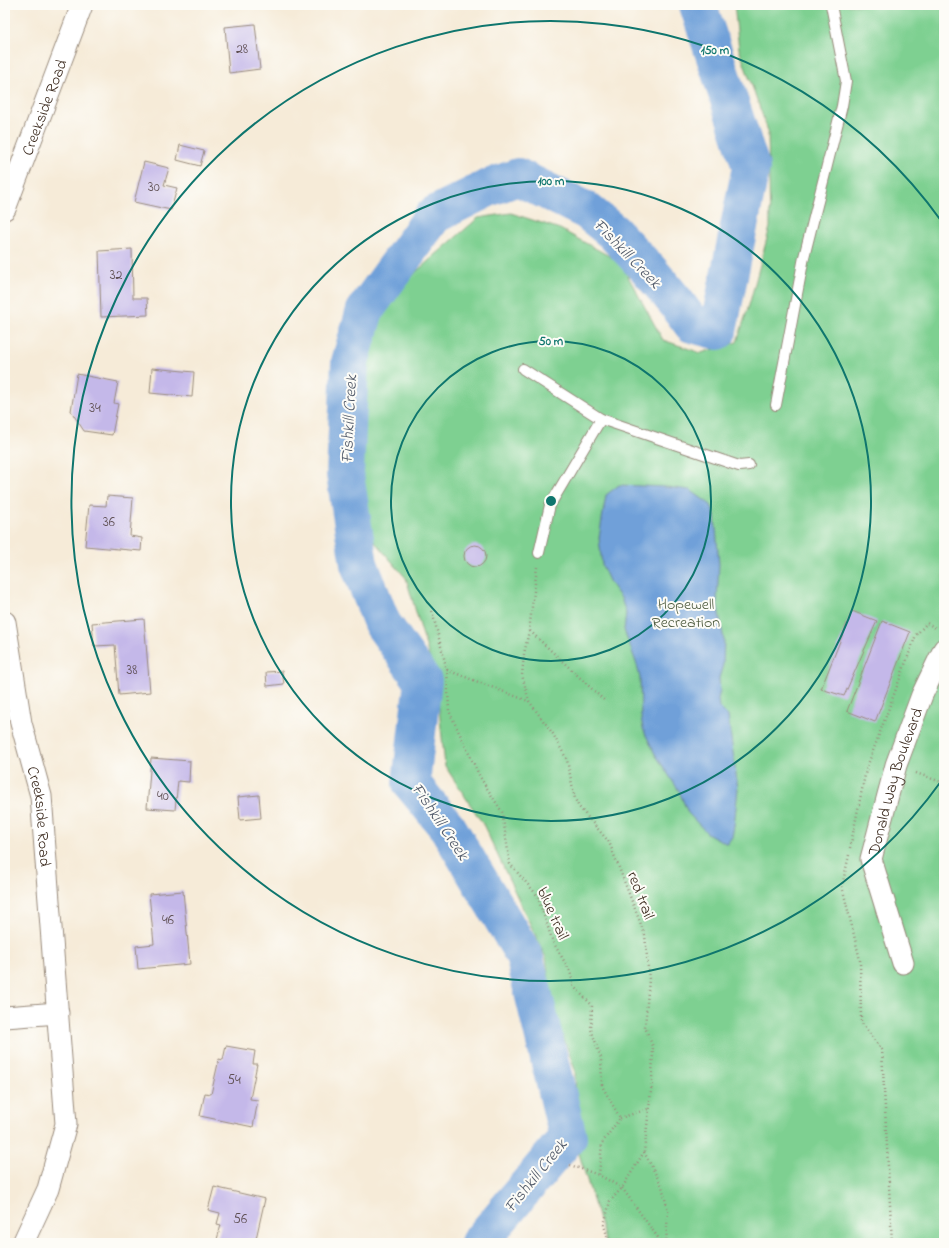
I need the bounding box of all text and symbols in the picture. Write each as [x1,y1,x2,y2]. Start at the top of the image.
house number: 28 [236,39,248,60]
text: 150 m [701,42,730,60]
street label: Creekside Road [16,56,74,159]
text: 100 m [538,173,565,191]
house number: 30 [148,177,160,198]
water label: Fishkill Creek [587,214,668,296]
house number: 32 [110,265,122,286]
text: 50 m [539,333,564,351]
water label: Fishkill Creek [335,373,364,464]
house number: 34 [89,398,101,419]
centre of rings [544,494,558,508]
house number: 36 [103,512,115,533]
park label: Hopewell Recreation [652,593,720,635]
house number: 38 [126,660,138,681]
street label: Donald Way Boulevard [862,705,930,859]
street label: Creekside Road [19,764,56,868]
water label: Fishkill Creek [405,778,476,867]
house number: 40 [157,786,169,807]
street label: red trail [620,868,660,923]
street label: blue trail [530,884,575,944]
house number: 46 [162,910,174,931]
house number: 54 [227,1070,241,1091]
water label: Fishkill Creek [499,1132,575,1218]
house number: 56 [233,1209,247,1230]

